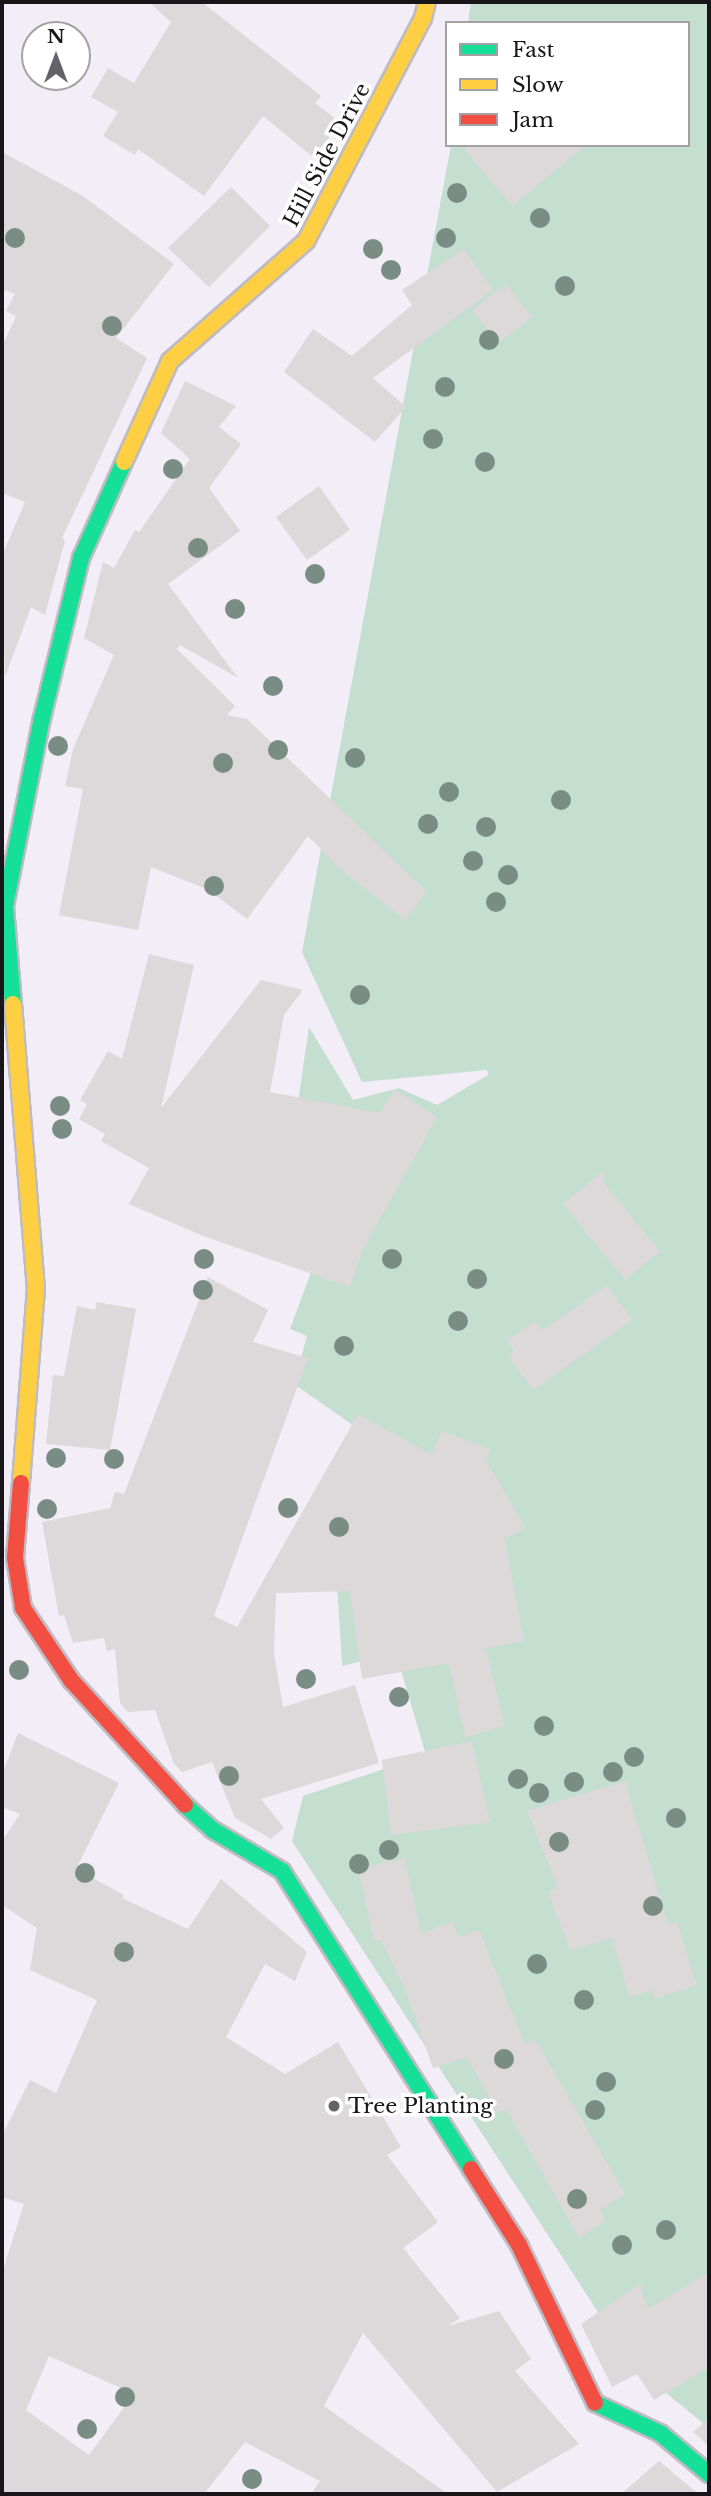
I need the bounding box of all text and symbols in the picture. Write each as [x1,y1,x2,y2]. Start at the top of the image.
north arrow [21,21,91,91]
legend [445,21,690,147]
text: N [47,25,65,48]
text: Fast [512,37,554,63]
text: Slow [512,72,564,98]
street label: Hill Side Drive [278,79,376,231]
text: Jam [512,107,554,133]
place label: Tree Planting [348,2093,493,2119]
marker: Tree Planting [326,2098,342,2114]

